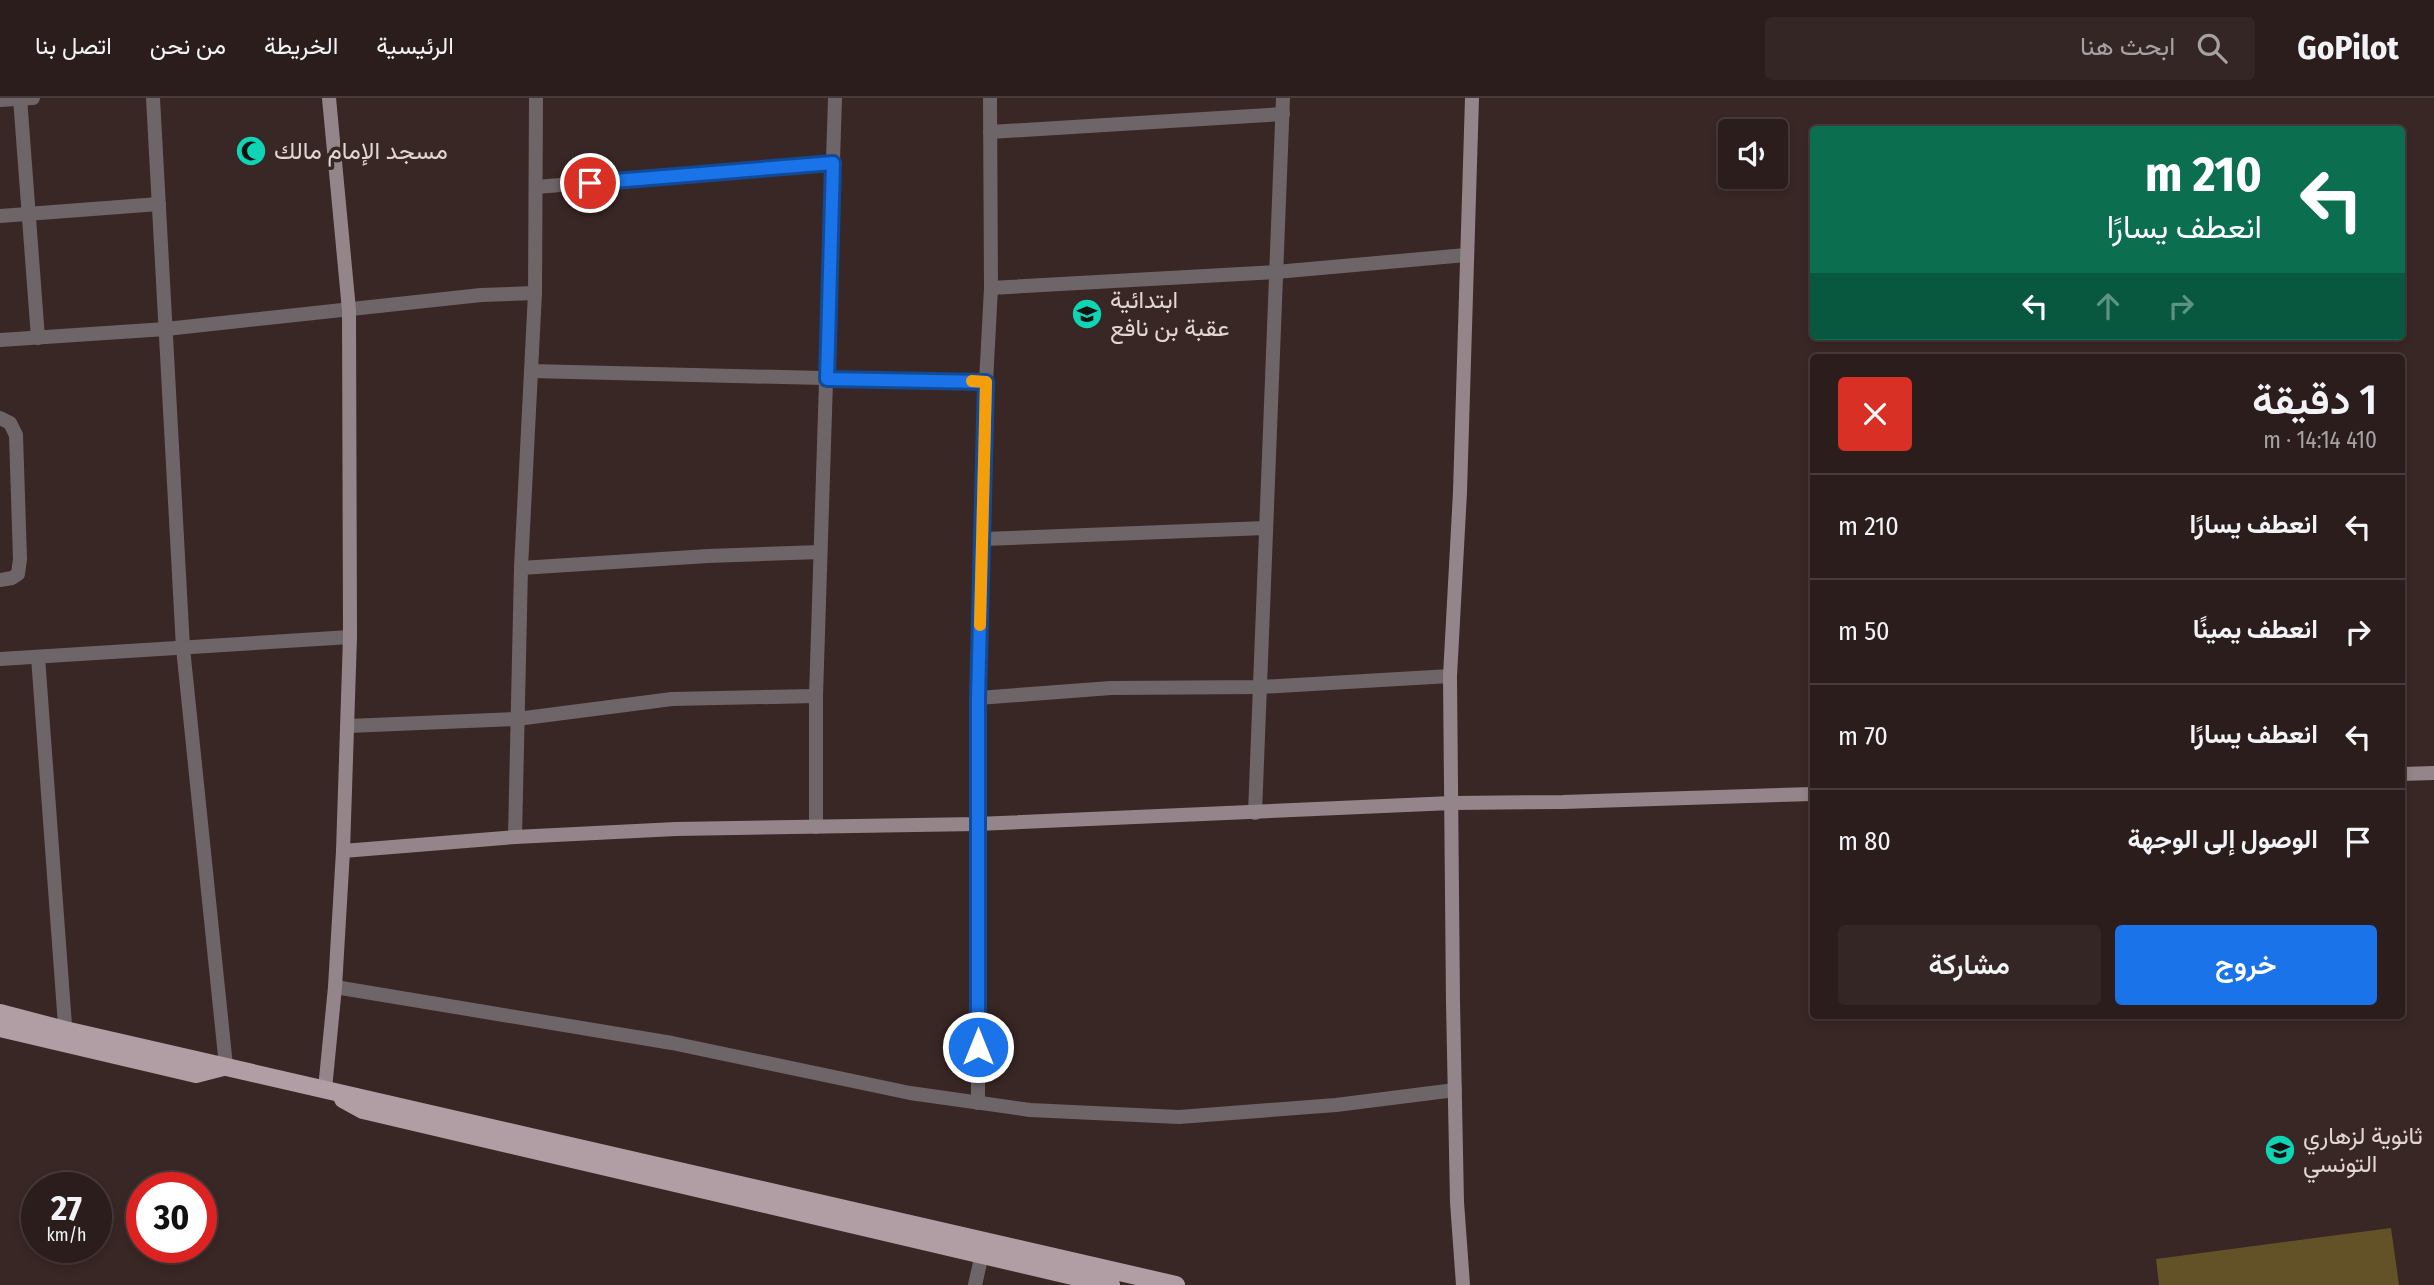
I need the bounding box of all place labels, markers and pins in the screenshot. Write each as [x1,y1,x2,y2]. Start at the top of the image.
mosque icon: مسجد الإمام مالك [234,134,268,168]
place label: مسجد الإمام مالك [274,137,448,167]
pin [560,153,620,213]
place label: ابتدائية عقبة بن نافع [1110,286,1229,345]
school or university icon: ابتدائية عقبة بن نافع [1070,297,1104,331]
place label: ثانوية لزهاري التونسي [2303,1122,2423,1183]
school or university icon: ثانوية لزهاري التونسي [2263,1133,2297,1167]

